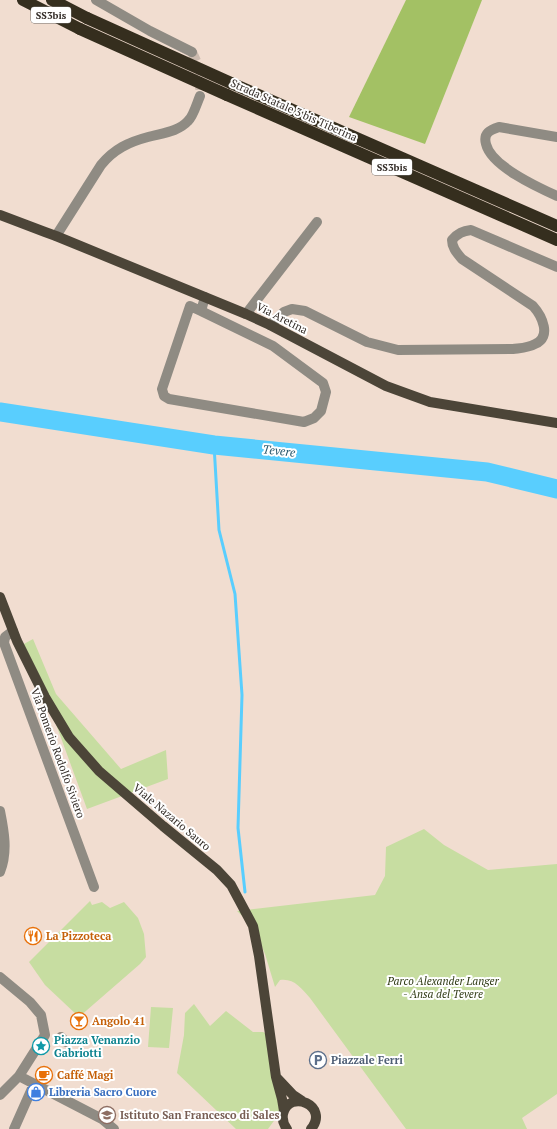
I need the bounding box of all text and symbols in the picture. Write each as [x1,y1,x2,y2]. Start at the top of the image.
road number: SS3bis [31,7,71,23]
street label: Strada Statale 3 bis Tiberina [228,76,360,145]
road number: SS3bis [372,159,412,175]
street label: Via Aretina [254,299,310,337]
water label: Tevere [262,441,297,460]
street label: Via Pomerio Rodolfo Siviero [28,686,88,820]
street label: Viale Nazario Sauro [130,781,214,853]
restaurant icon: La Pizzoteca [23,926,43,946]
place label: La Pizzoteca [46,929,111,943]
park label: Parco Alexander Langer - Ansa del Tevere [386,974,500,1001]
bar icon: Angolo 41 [69,1011,89,1031]
place label: Angolo 41 [92,1014,145,1028]
place label: Piazza Venanzio Gabriotti [54,1033,140,1060]
place icon: Piazza Venanzio Gabriotti [31,1036,51,1056]
parking icon: Piazzale Ferri [308,1050,328,1070]
place label: Piazzale Ferri [331,1053,403,1067]
cafe icon: Caffé Magi [34,1065,54,1085]
place label: Caffé Magi [57,1068,114,1082]
shop icon: Libreria Sacro Cuore [26,1082,46,1102]
place label: Libreria Sacro Cuore [49,1085,157,1099]
school or university icon: Istituto San Francesco di Sales [97,1105,117,1125]
place label: Istituto San Francesco di Sales [120,1108,280,1122]

